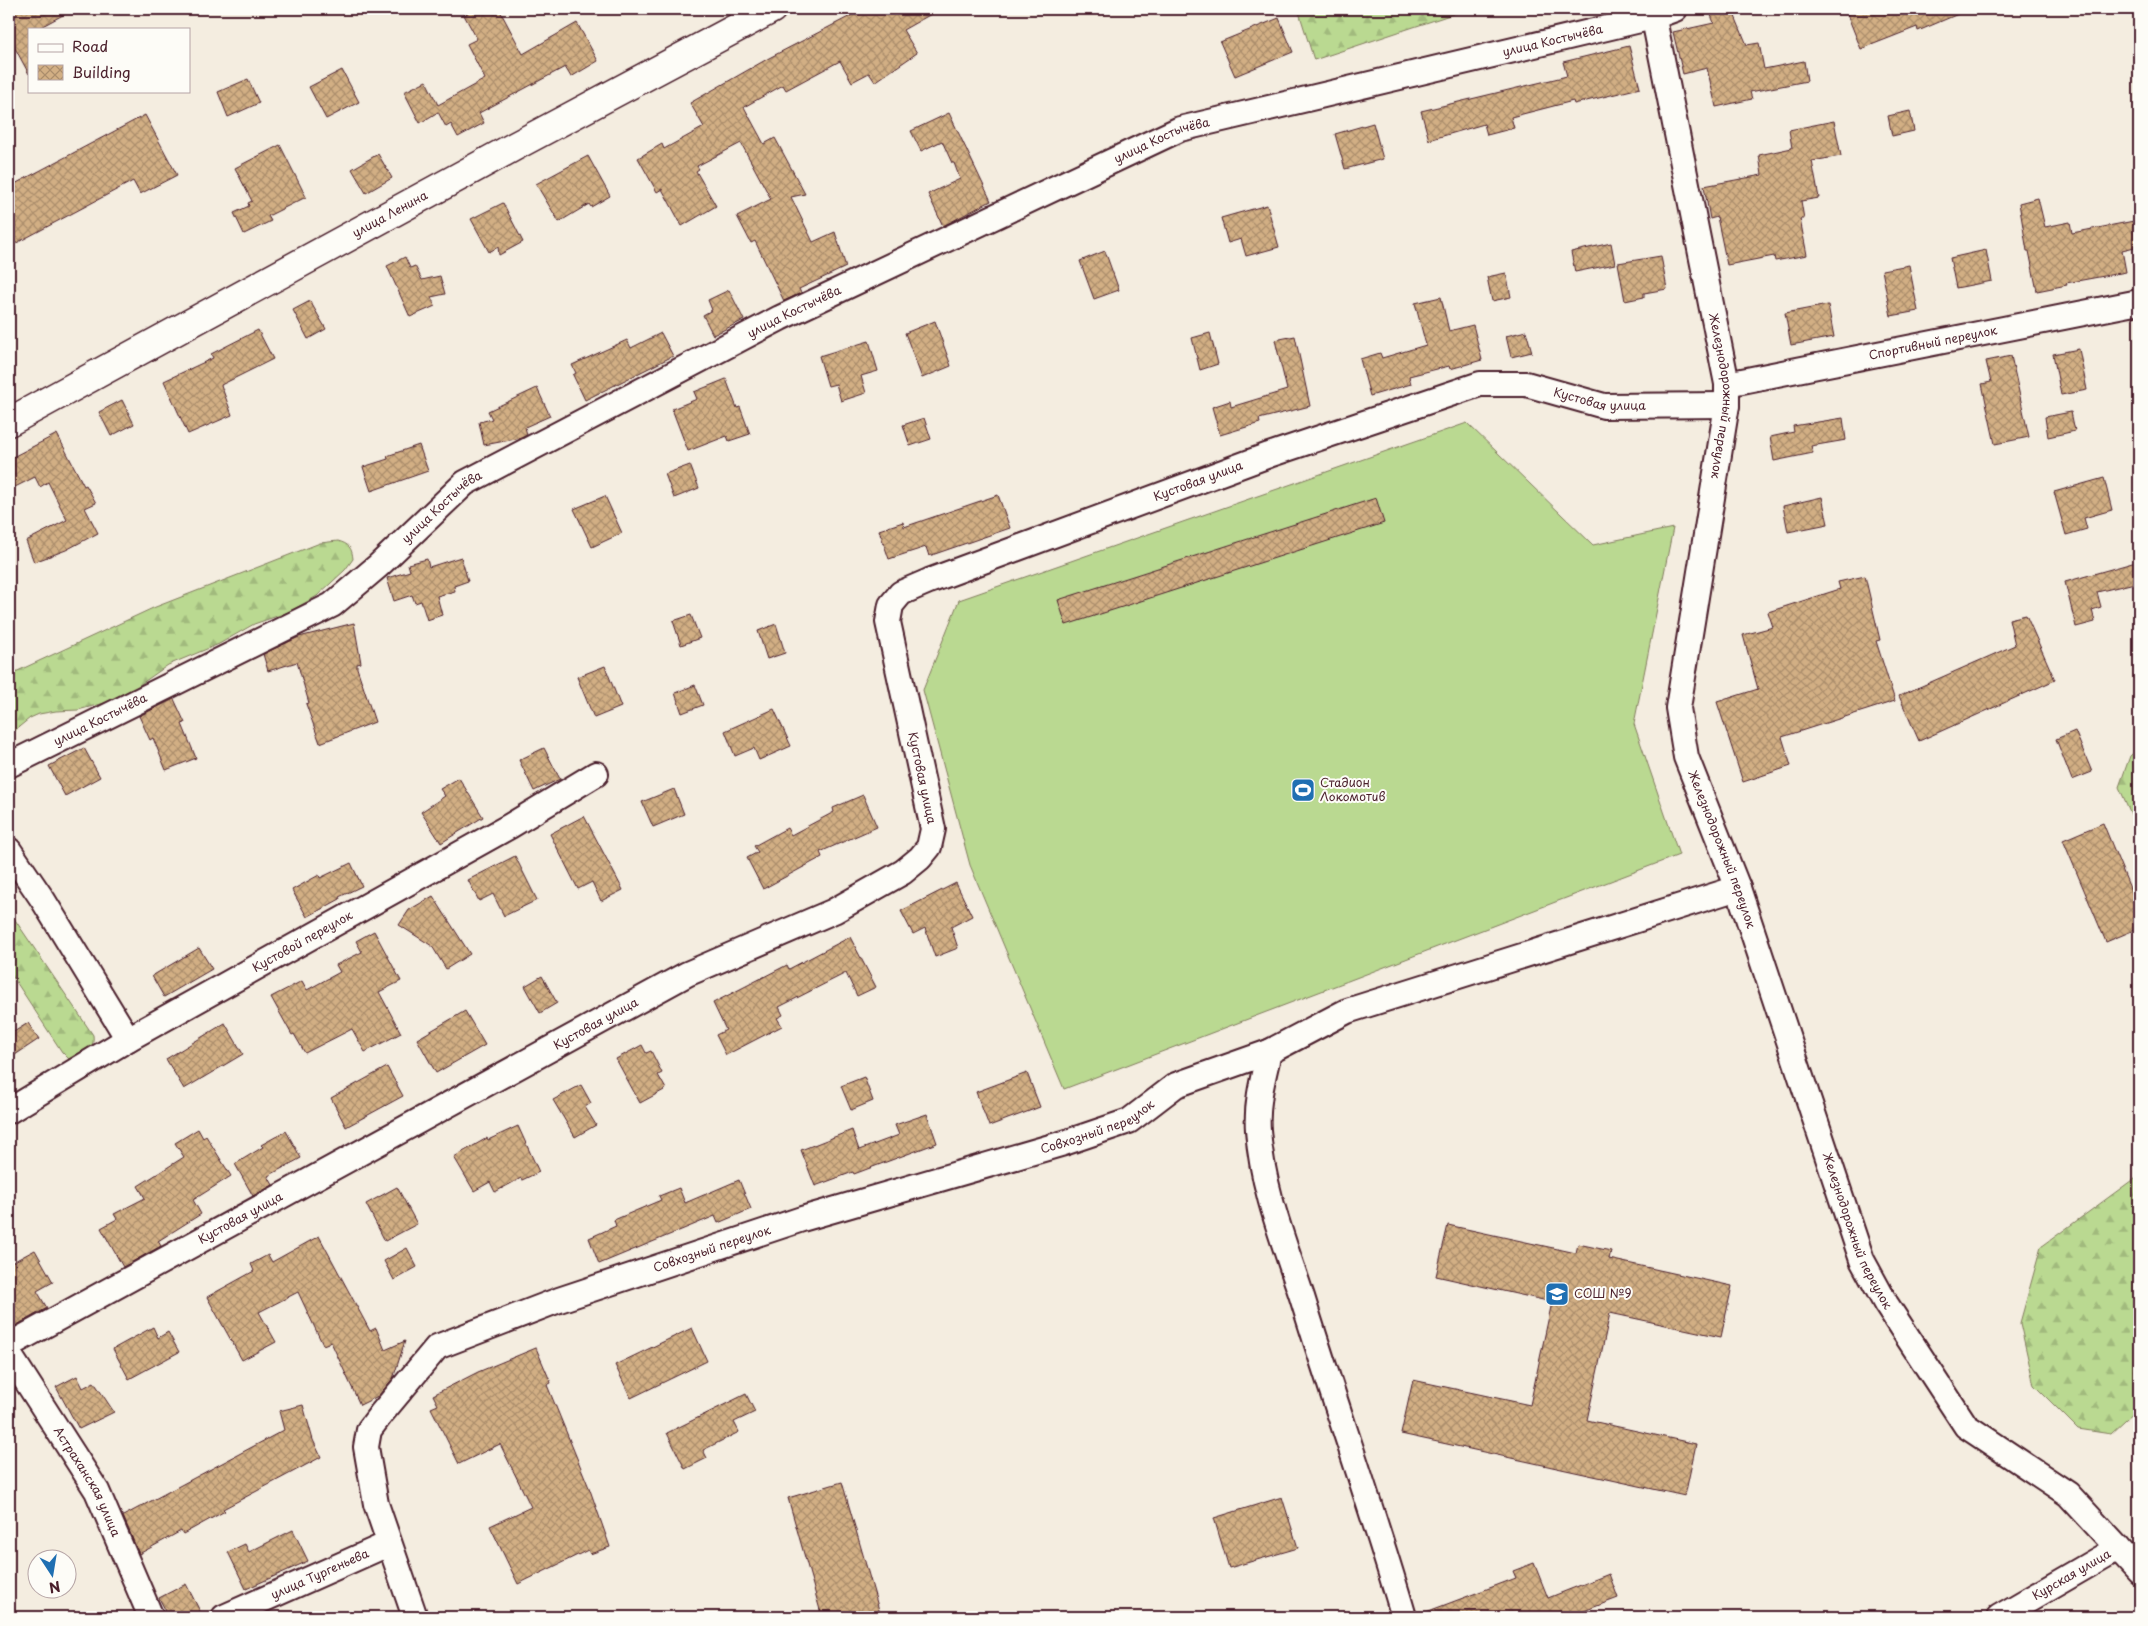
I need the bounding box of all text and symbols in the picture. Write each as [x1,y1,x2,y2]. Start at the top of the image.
street label: улица Костычёва [1501,19,1605,60]
legend [28,28,190,92]
text: Road [72,34,108,57]
text: Building [72,60,131,83]
street label: улица Костычёва [1110,112,1212,167]
street label: улица Ленина [349,185,431,241]
street label: улица Костычёва [744,280,844,342]
street label: Железнодорожный переулок [1705,311,1737,481]
street label: Спортивный переулок [1867,320,1999,364]
street label: Кустовая улица [1552,382,1646,414]
street label: Кустовая улица [1151,455,1245,505]
street label: улица Костычёва [397,465,485,547]
street label: улица Костычёва [50,688,150,750]
street label: Кустовая улица [904,730,942,826]
street label: Железнодорожный переулок [1684,767,1761,931]
place label: Стадион Локомотив [1320,773,1386,805]
sports icon: Стадион Локомотив [1290,777,1316,803]
street label: Кустовой переулок [249,905,356,976]
street label: Кустовая улица [550,992,641,1053]
street label: Совхозный переулок [1038,1094,1158,1157]
street label: Железнодорожный переулок [1819,1149,1898,1313]
street label: Кустовая улица [195,1187,286,1248]
street label: Совхозный переулок [651,1220,774,1276]
school or university icon: СОШ №9 [1544,1281,1570,1307]
place label: СОШ №9 [1574,1284,1631,1302]
street label: Астраханская улица [50,1423,126,1540]
street label: улица Тургеньева [267,1543,372,1603]
street label: Курская улица [2028,1544,2114,1604]
north arrow [28,1548,78,1598]
text: N [47,1576,62,1599]

